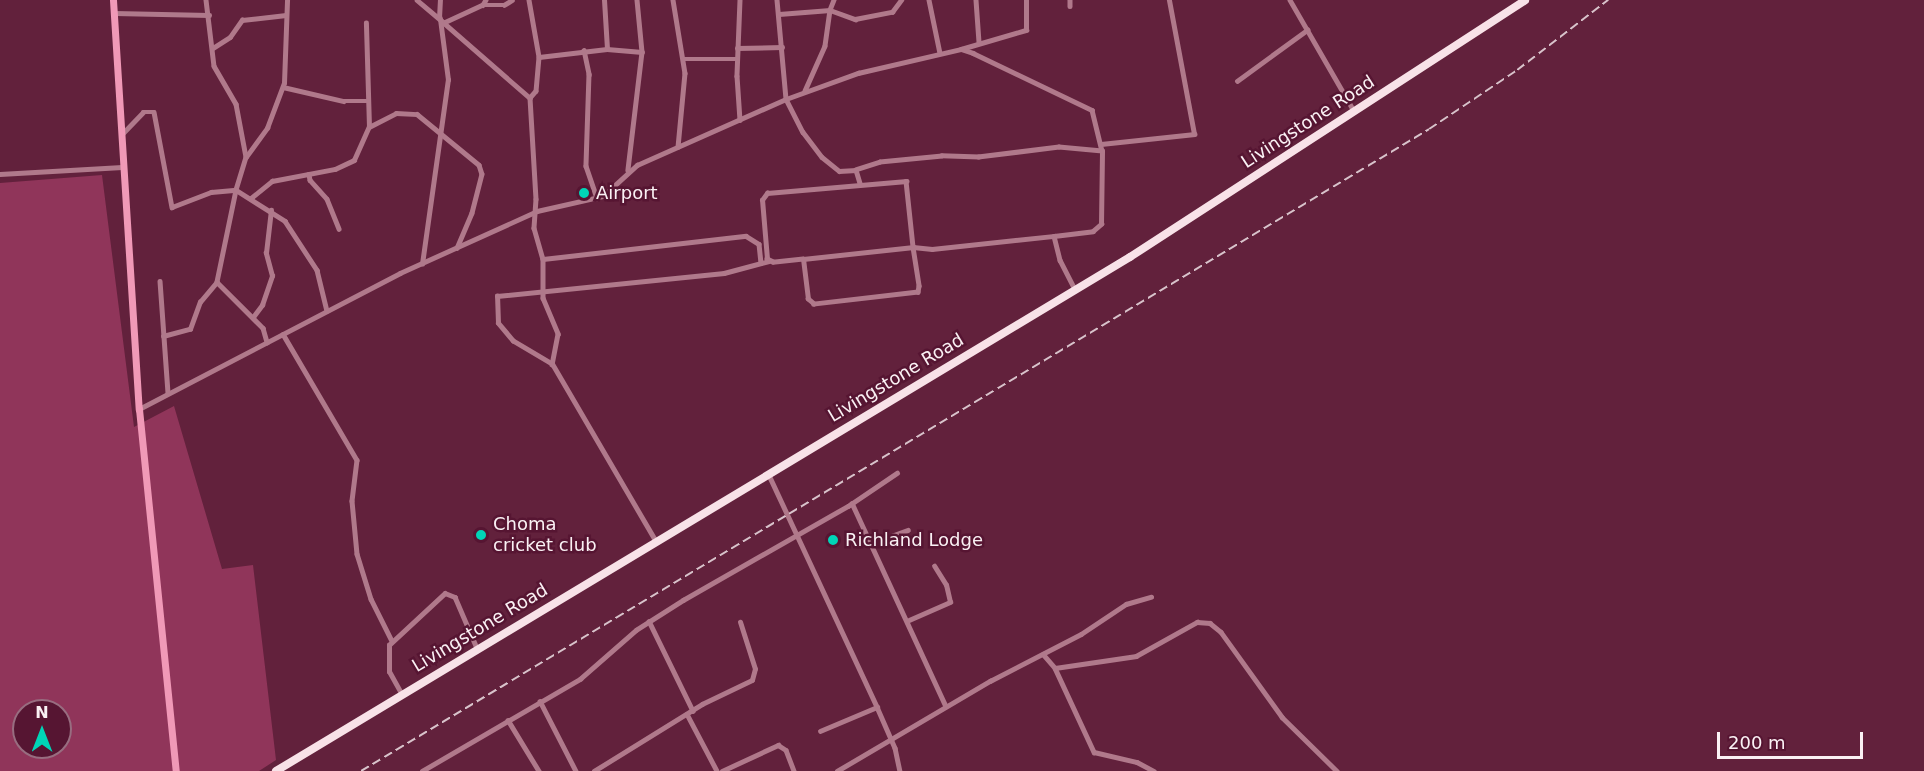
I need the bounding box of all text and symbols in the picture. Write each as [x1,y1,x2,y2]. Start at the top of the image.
street label: Livingstone Road [1237,71,1379,173]
place label: Airport [596,182,658,204]
marker: Airport [577,186,591,200]
street label: Livingstone Road [824,329,968,427]
place label: Choma cricket club [493,514,597,556]
marker: Choma cricket club [474,528,488,542]
place label: Richland Lodge [845,529,983,551]
marker: Richland Lodge [826,533,840,547]
street label: Livingstone Road [408,579,552,677]
north arrow [12,699,72,759]
text: N [35,703,49,722]
scale bar [1720,720,1866,758]
text: 200 m [1728,732,1786,753]

